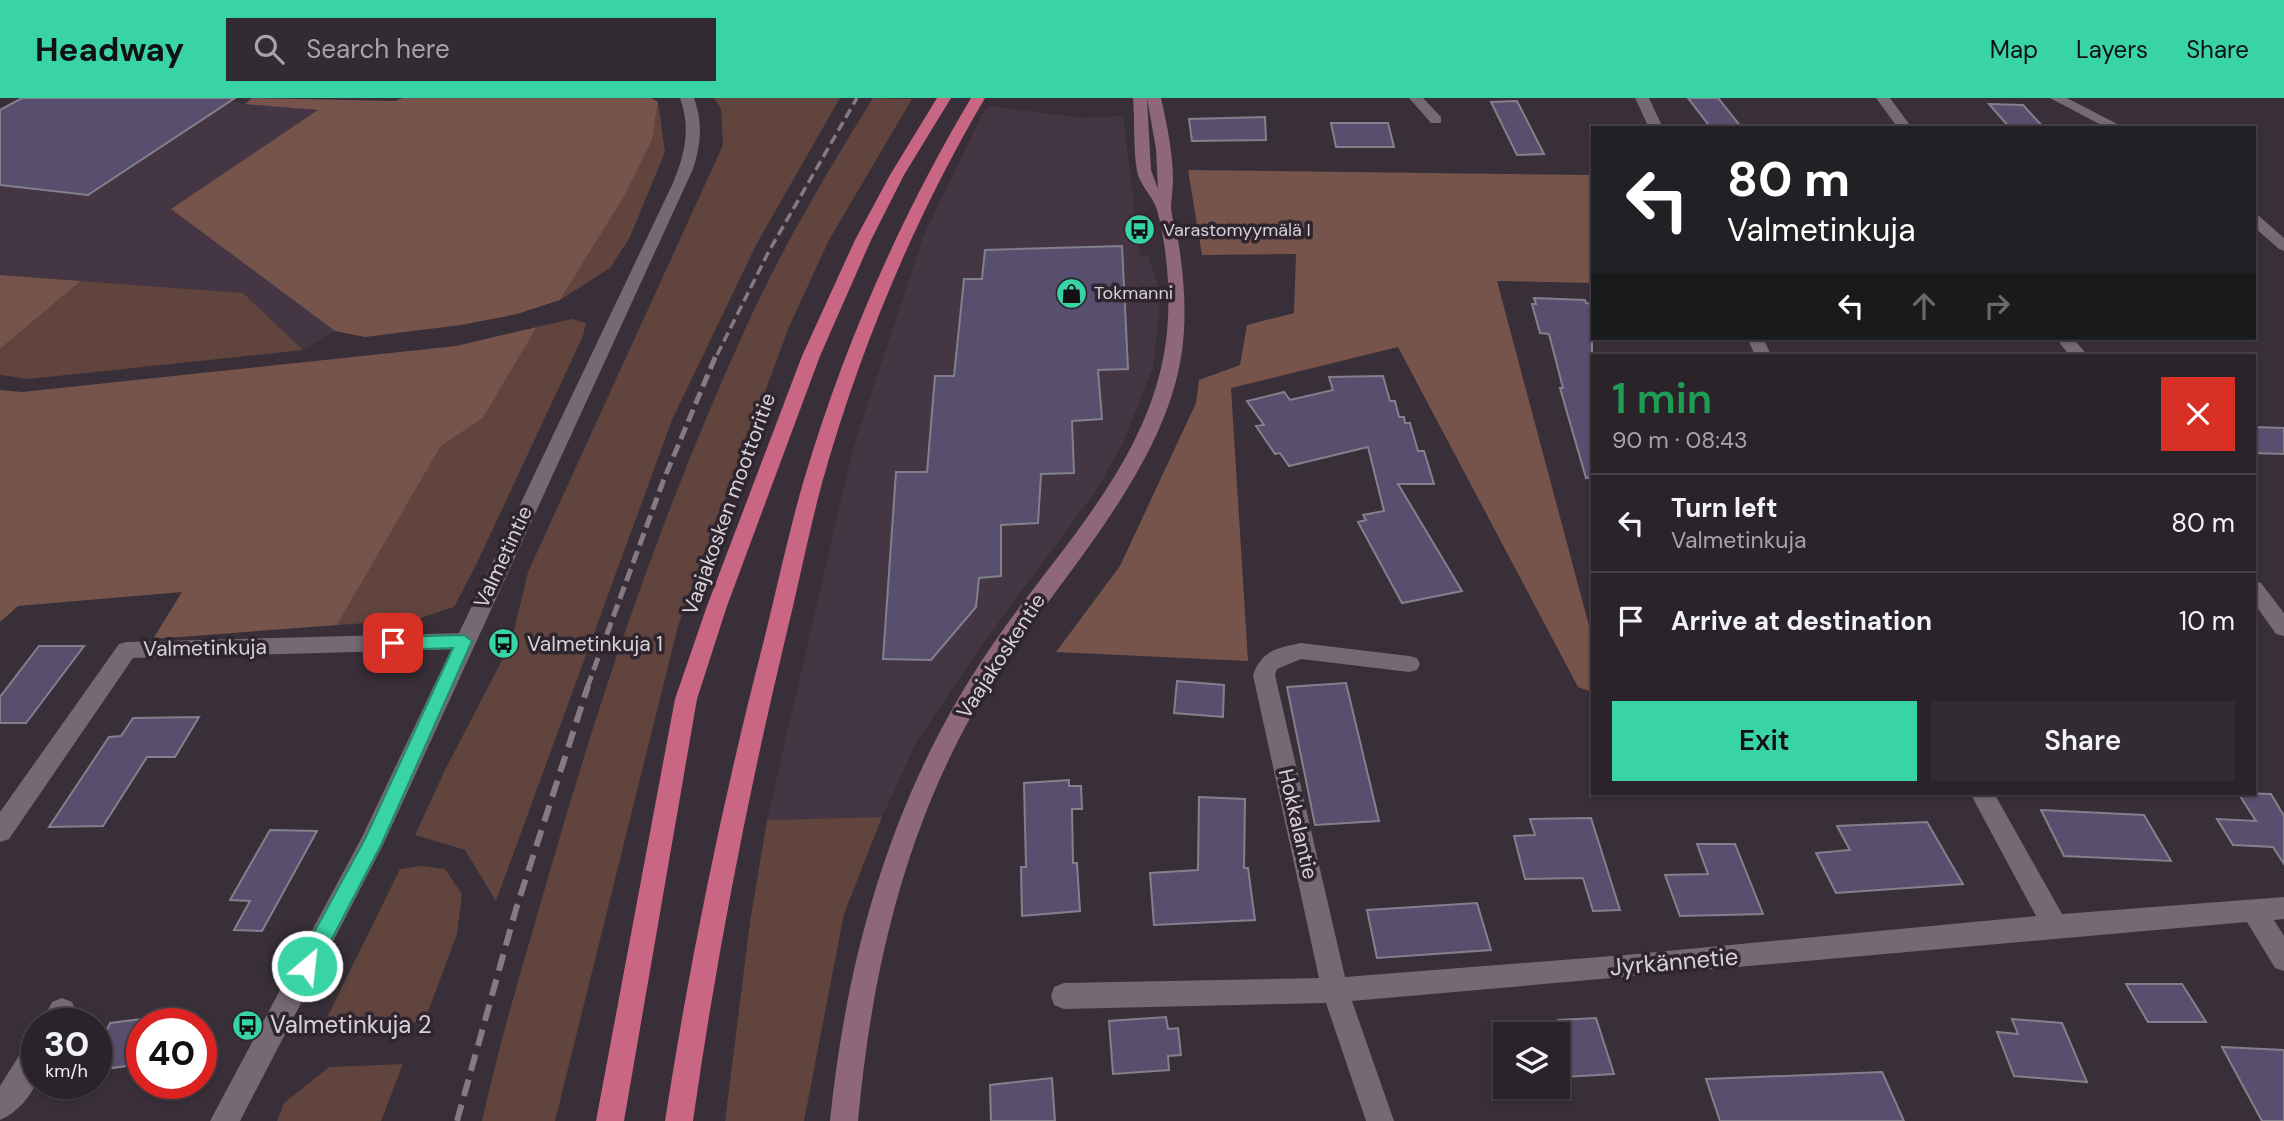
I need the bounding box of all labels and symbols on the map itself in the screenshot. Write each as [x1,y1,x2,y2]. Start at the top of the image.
bus stop icon: Varastomyymälä I [1123,213,1157,247]
place label: Varastomyymälä I [1163,218,1311,242]
shop icon: Tokmanni [1054,276,1088,310]
place label: Tokmanni [1094,281,1173,305]
street label: Vaajakosken moottoritie [676,389,782,619]
street label: Valmetintie [467,501,539,613]
street label: Vaajakoskentie [950,588,1052,724]
pin [363,613,423,673]
bus stop icon: Valmetinkuja 1 [487,627,521,661]
place label: Valmetinkuja 1 [527,630,663,658]
street label: Valmetinkuja [143,633,267,663]
street label: Hokkalantie [1272,766,1324,882]
position arrow [270,929,344,1003]
street label: Jyrkännetie [1608,940,1740,983]
speed limit sign: 40 [126,1008,217,1099]
bus stop icon: Valmetinkuja 2 [230,1008,264,1042]
place label: Valmetinkuja 2 [270,1009,432,1040]

